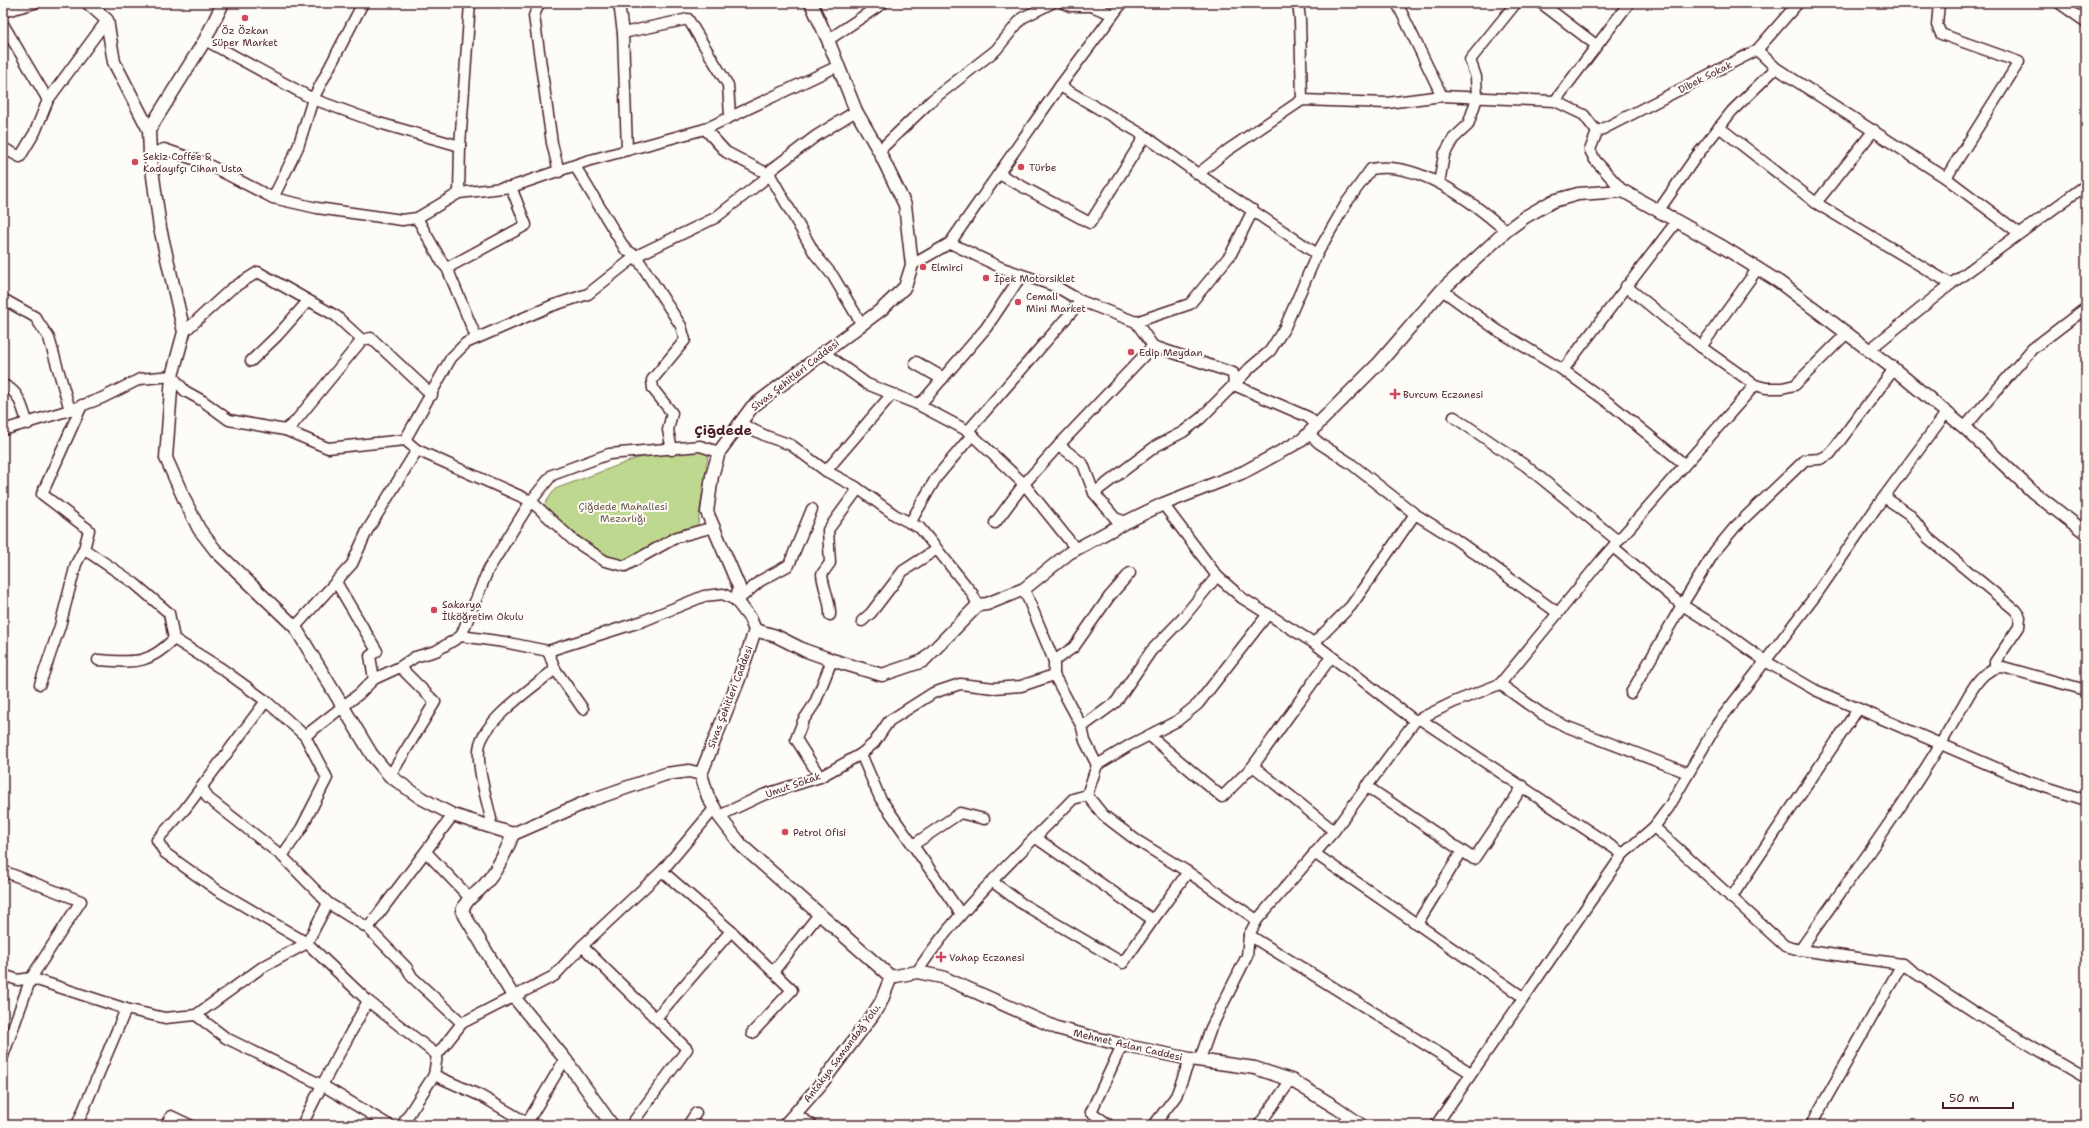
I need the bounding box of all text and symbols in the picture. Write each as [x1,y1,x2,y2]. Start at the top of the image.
marker: Öz Özkan Süper Market [240,13,250,23]
place label: Öz Özkan Süper Market [212,24,278,49]
street label: Dibek Sokak [1676,58,1734,96]
place label: Sekiz Coffee & Kadayıfçı Cihan Usta [143,150,243,175]
marker: Sekiz Coffee & Kadayıfçı Cihan Usta [130,157,140,167]
place label: Türbe [1029,161,1057,174]
marker: Türbe [1016,162,1026,172]
place label: Elmirci [931,261,963,274]
marker: Elmirci [918,262,928,272]
place label: İpek Motorsiklet [994,272,1075,285]
marker: İpek Motorsiklet [981,273,991,283]
place label: Cemali Mini Market [1026,290,1086,315]
marker: Cemali Mini Market [1013,297,1023,307]
street label: Sivas Şehitleri Caddesi [748,336,842,414]
place label: Edip Meydan [1139,346,1203,359]
marker: Edip Meydan [1126,347,1136,357]
place label: Burcum Eczanesi [1403,388,1483,401]
marker: Burcum Eczanesi [1390,389,1400,399]
district label: Çiğdede [694,421,752,439]
park label: Çiğdede Mahallesi Mezarlığı [578,500,668,525]
place label: Sakarya İlköğretim Okulu [442,598,524,623]
marker: Sakarya İlköğretim Okulu [429,605,439,615]
street label: Sivas Şehitleri Caddesi [704,644,756,750]
street label: Umut Sokak [764,769,823,801]
place label: Petrol Ofisi [793,826,846,839]
marker: Petrol Ofisi [780,827,790,837]
place label: Vahap Eczanesi [949,951,1025,964]
marker: Vahap Eczanesi [936,952,946,962]
street label: Antakya Samandağ Yolu. [801,1001,884,1105]
street label: Mehmet Aslan Caddesi [1072,1026,1184,1064]
scale bar [1943,1084,2013,1110]
text: 50 m [1949,1090,1979,1106]

